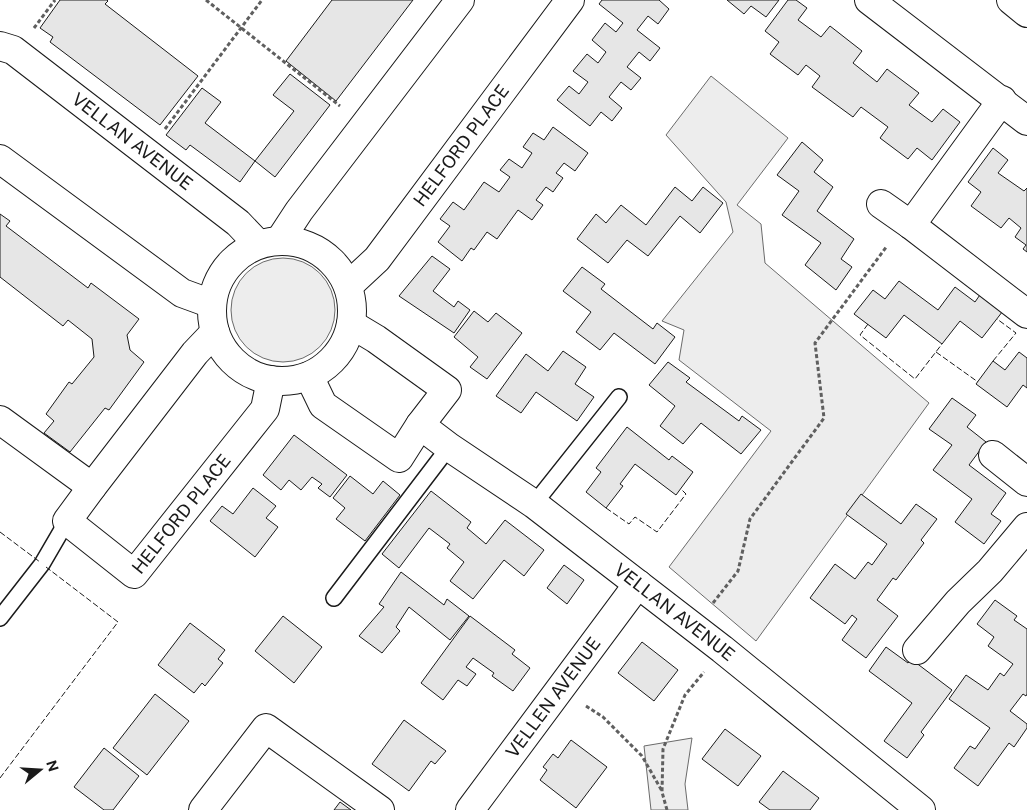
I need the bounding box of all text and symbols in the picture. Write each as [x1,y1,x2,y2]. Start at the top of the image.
street label: HELFORD PLACE [409,80,513,210]
street label: VELLAN AVENUE [68,88,197,194]
street label: HELFORD PLACE [127,450,235,578]
street label: VELLAN AVENUE [610,559,739,665]
street label: VELLEN AVENUE [501,633,605,762]
north arrow [15,745,65,795]
text: N [43,758,62,774]

